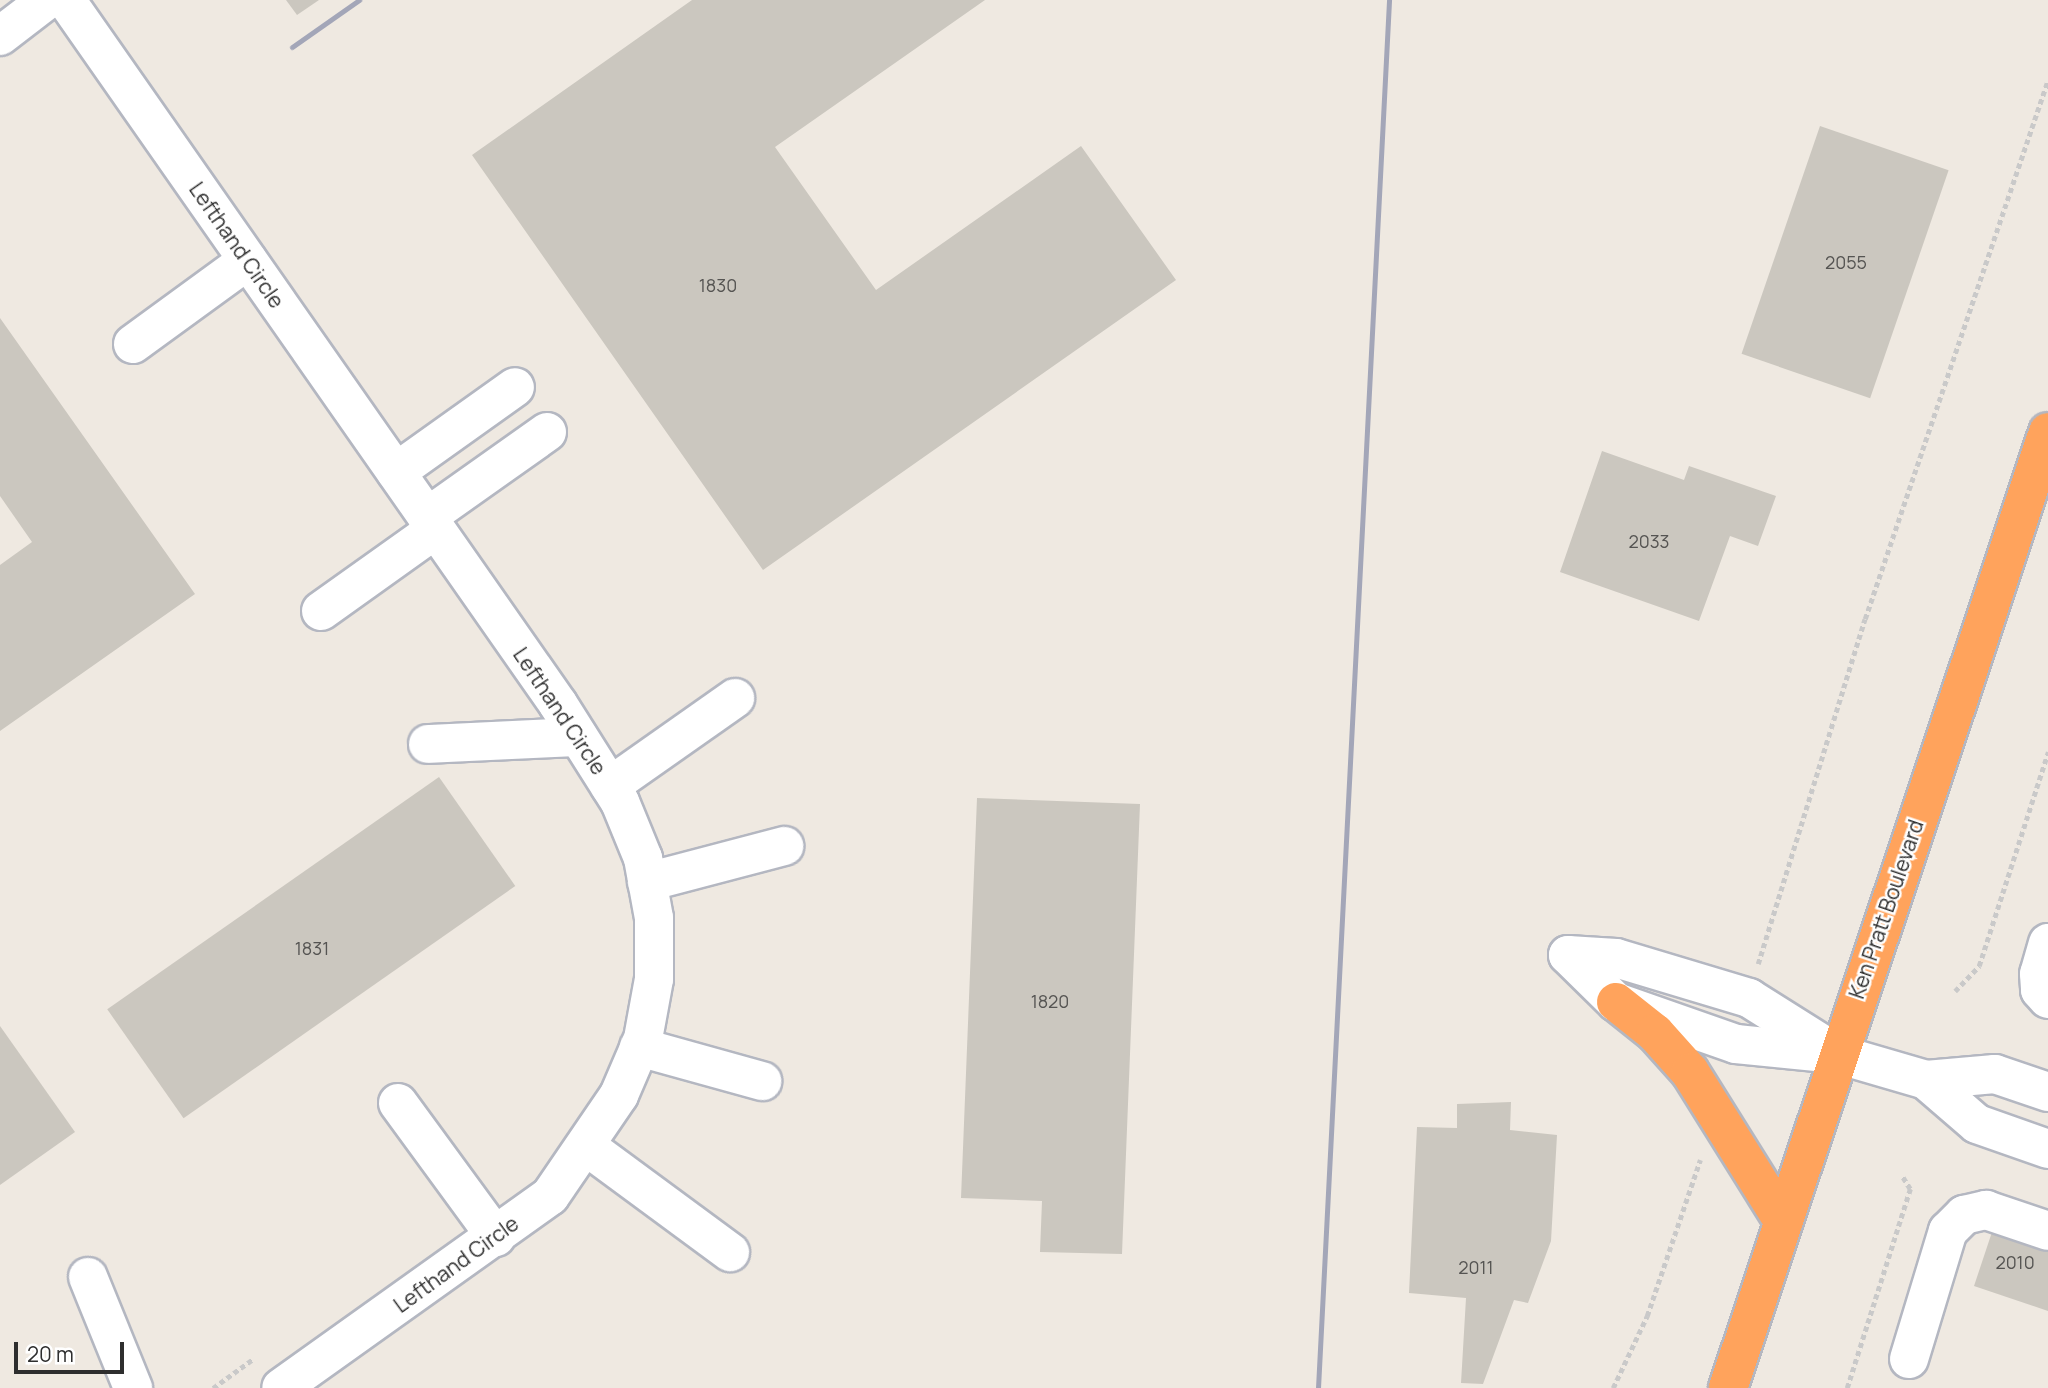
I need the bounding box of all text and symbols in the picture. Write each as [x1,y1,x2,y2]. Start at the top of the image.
street label: Lefthand Circle [184,177,290,313]
house number: 2055 [1825,251,1867,273]
house number: 1830 [699,274,737,296]
house number: 2033 [1628,530,1670,552]
street label: Lefthand Circle [508,643,612,779]
street label: Ken Pratt Boulevard [1844,816,1928,1002]
house number: 1831 [295,937,329,959]
house number: 1820 [1031,990,1069,1012]
street label: Lefthand Circle [389,1210,523,1318]
house number: 2010 [1995,1251,2035,1273]
house number: 2011 [1458,1256,1494,1278]
scale bar [18,1328,128,1372]
text: 20 m [27,1340,74,1368]

